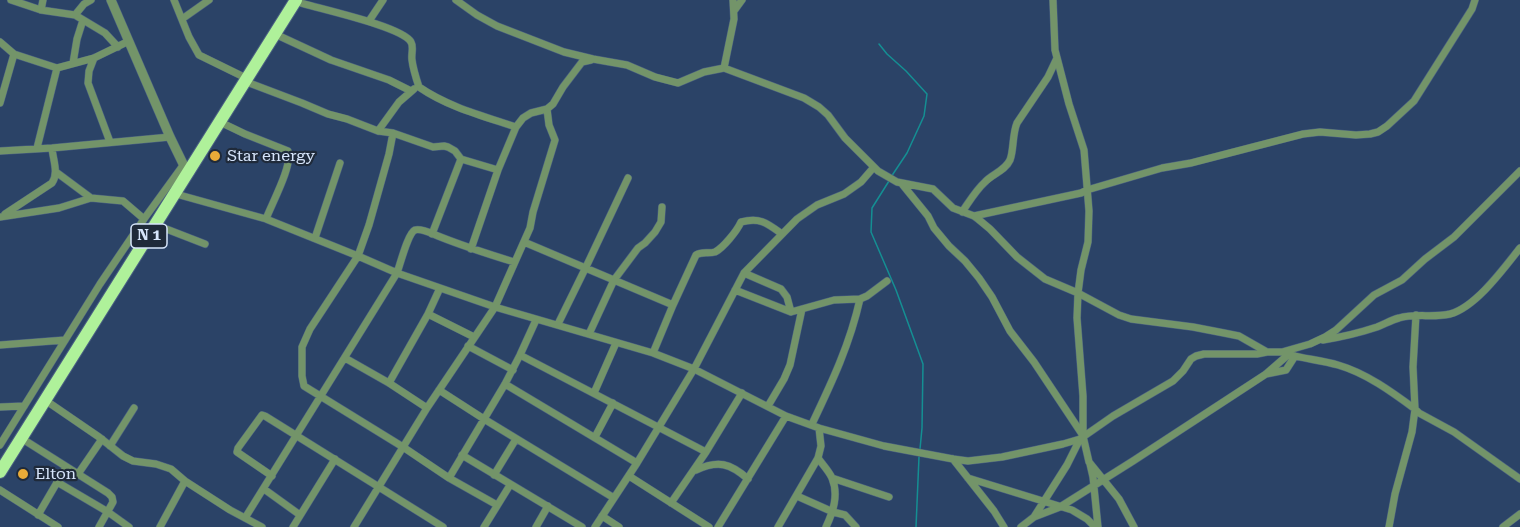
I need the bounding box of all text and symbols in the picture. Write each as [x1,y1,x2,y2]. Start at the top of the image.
place label: Star energy [227,146,315,166]
marker: Star energy [208,149,222,163]
road number: N 1 [131,224,167,248]
place label: Elton [35,464,76,484]
marker: Elton [16,467,30,481]

